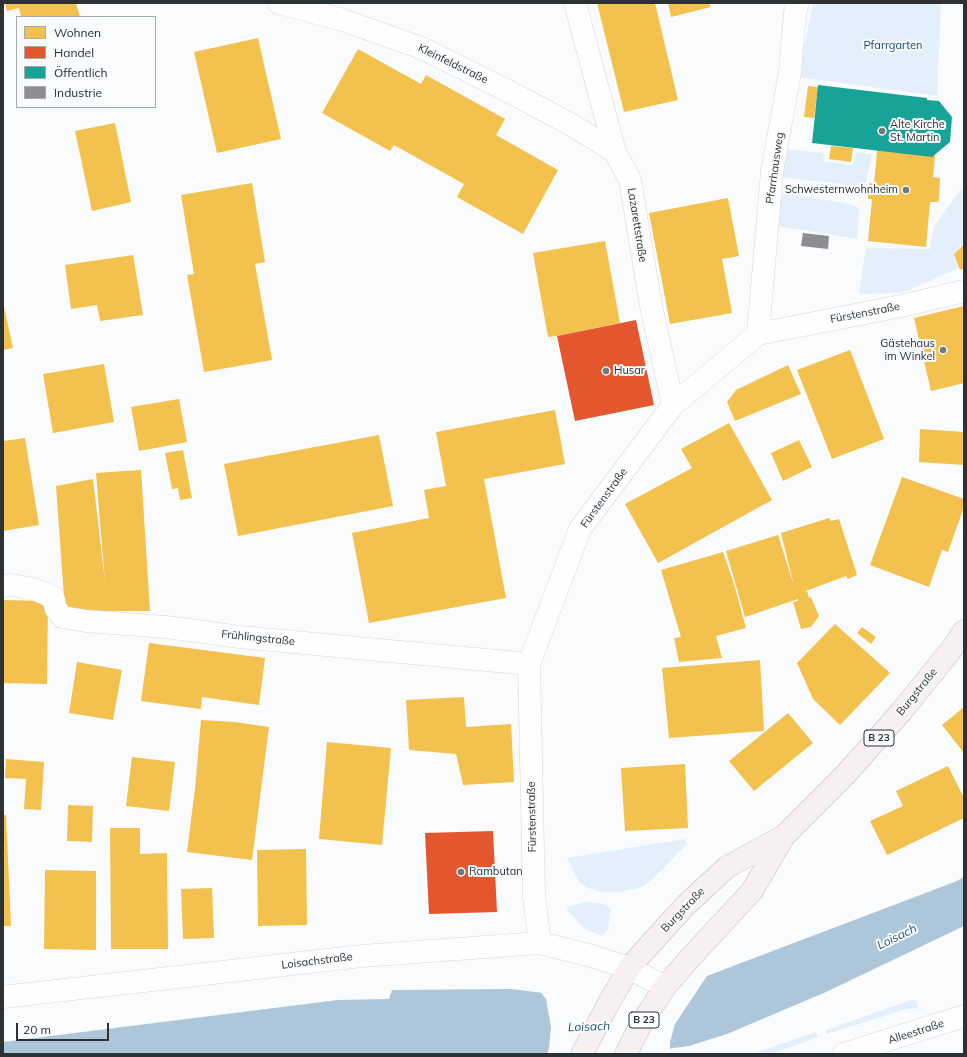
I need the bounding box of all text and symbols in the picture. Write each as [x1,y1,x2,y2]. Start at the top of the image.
legend [16,16,156,108]
text: Wohnen [54,25,101,40]
park label: Pfarrgarten [863,39,923,53]
street label: Kleinfeldstraße [416,41,490,87]
text: Handel [54,45,94,60]
text: Öffentlich [54,65,107,80]
text: Industrie [54,85,102,100]
place label: Alte Kirche St. Martin [890,118,945,144]
marker: Alte Kirche St. Martin [877,126,887,136]
street label: Pfarrhausweg [763,131,787,205]
place label: Schwesternwohnheim [785,183,898,197]
marker: Schwesternwohnheim [901,185,911,195]
street label: Lazarettstraße [625,187,649,263]
street label: Fürstenstraße [829,300,901,326]
place label: Gästehaus im Winkel [880,337,935,363]
marker: Gästehaus im Winkel [938,345,948,355]
place label: Husar [614,364,645,378]
marker: Husar [601,366,611,376]
street label: Fürstenstraße [578,466,630,530]
street label: Frühlingstraße [221,628,295,648]
street label: Burgstraße [894,666,940,718]
road number: B 23 [864,730,894,746]
street label: Fürstenstraße [525,782,539,852]
place label: Rambutan [469,865,523,879]
marker: Rambutan [456,867,466,877]
street label: Burgstraße [658,885,708,935]
water label: Loisach [875,921,919,953]
street label: Loisachstraße [281,950,353,972]
road number: B 23 [629,1012,659,1028]
scale bar [18,1015,111,1041]
street label: Alleestraße [886,1017,946,1047]
water label: Loisach [568,1019,610,1035]
text: 20 m [23,1022,51,1037]

